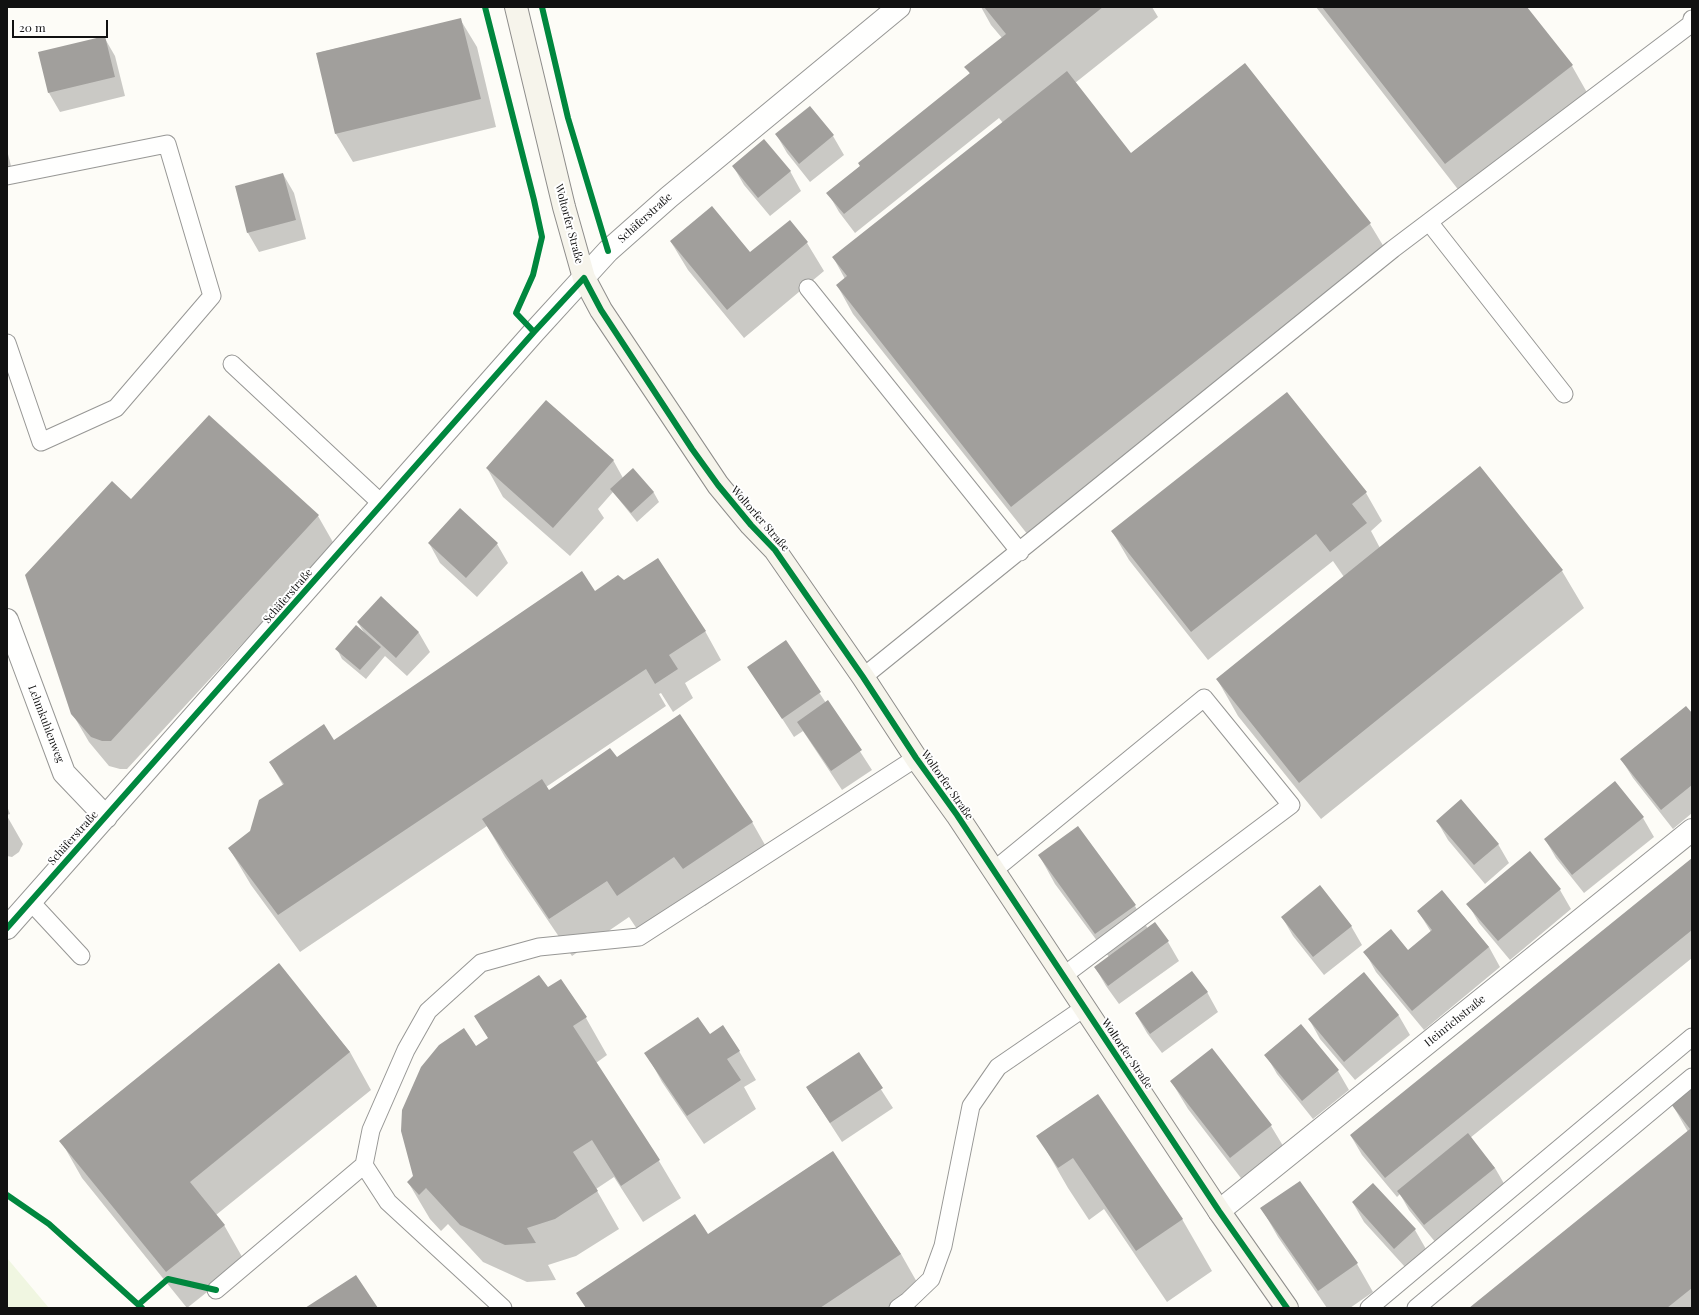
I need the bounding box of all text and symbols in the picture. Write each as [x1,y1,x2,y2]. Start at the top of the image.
scale bar [14,12,110,38]
text: 20 m [19,19,46,35]
street label: Woltorfer Straße [552,183,586,265]
street label: Schäferstraße [615,190,675,246]
street label: Woltorfer Straße [728,484,792,554]
street label: Schäferstraße [261,566,315,626]
street label: Lehmkuhlenweg [25,683,67,765]
street label: Woltorfer Straße [918,748,976,822]
street label: Schäferstraße [45,808,101,868]
street label: Heinrichstraße [1422,992,1488,1050]
street label: Woltorfer Straße [1099,1016,1155,1092]

